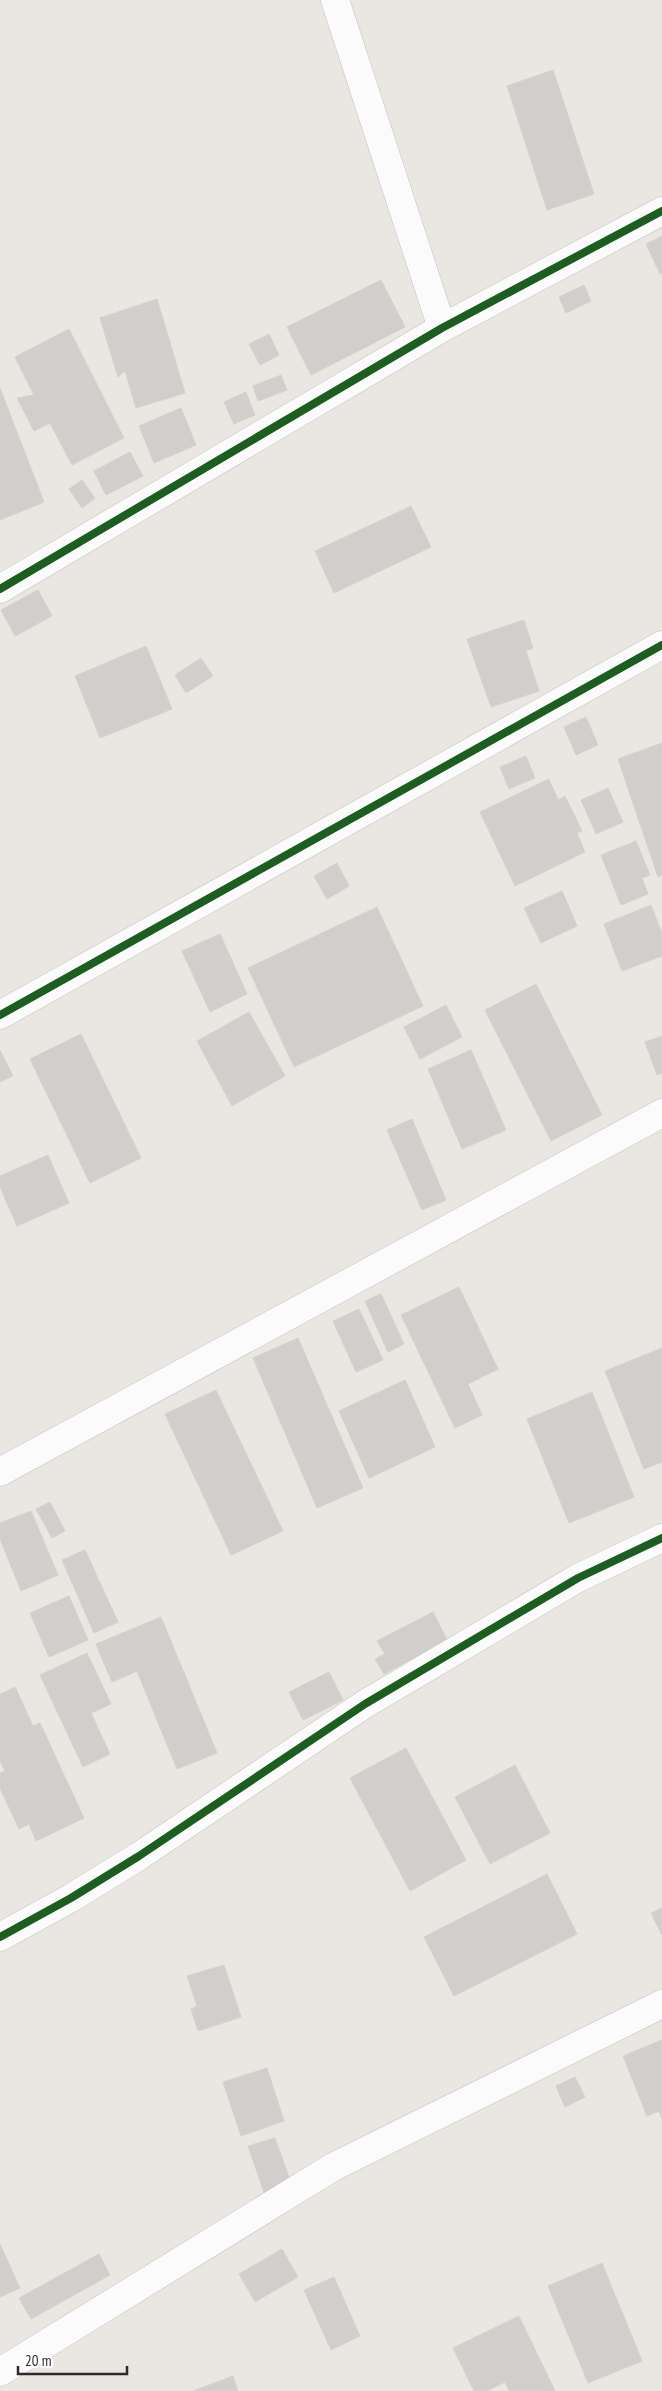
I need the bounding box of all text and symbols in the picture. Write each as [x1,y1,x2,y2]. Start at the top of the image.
scale bar [18,2344,126,2376]
text: 20 m [25,2351,51,2370]

